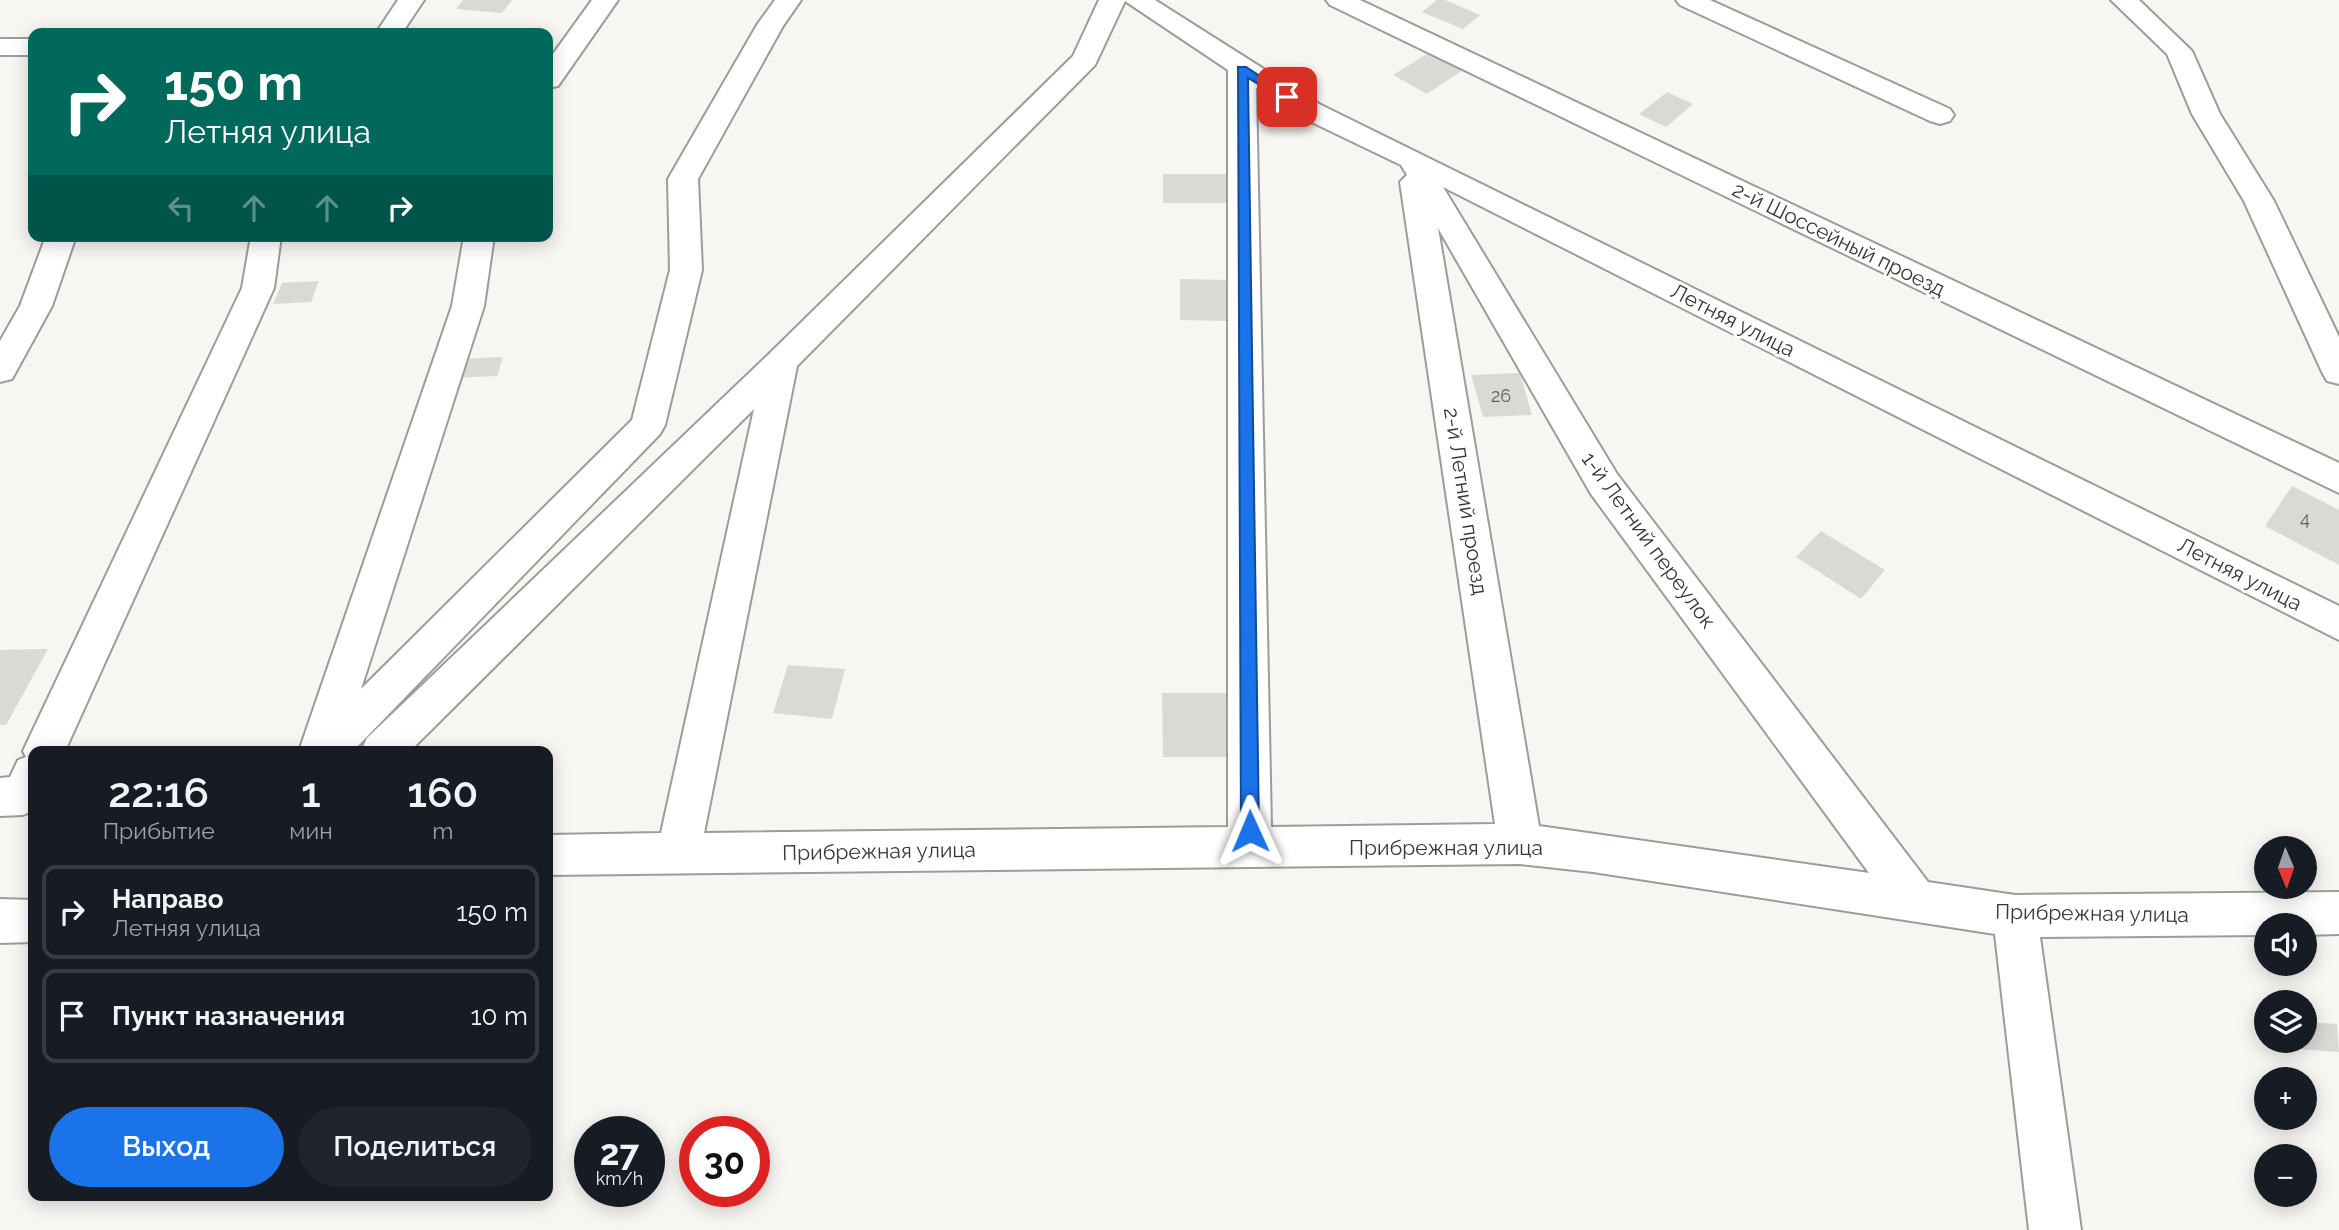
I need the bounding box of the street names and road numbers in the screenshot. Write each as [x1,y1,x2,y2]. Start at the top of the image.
street label: 2-й Шоссейный проезд [1729,177,1949,301]
street label: Летняя улица [1667,278,1799,362]
street label: 2-й Летний проезд [1439,406,1493,596]
street label: 1-й Летний переулок [1577,447,1721,633]
street label: Летняя улица [2174,532,2306,616]
street label: Прибрежная улица [1349,835,1543,860]
street label: Прибрежная улица [782,837,976,865]
street label: Прибрежная улица [1995,899,2189,927]

